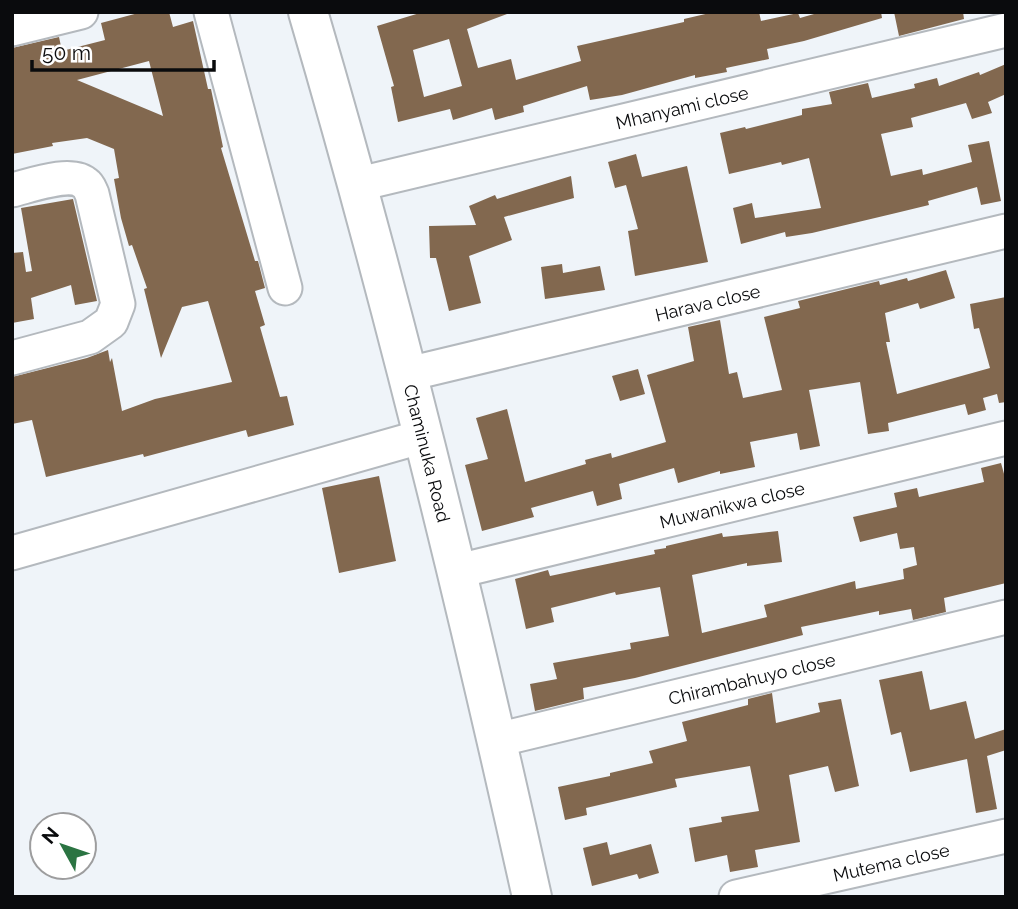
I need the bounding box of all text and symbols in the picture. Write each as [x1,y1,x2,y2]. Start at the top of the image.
scale bar [32,28,214,72]
text: 50 m [42,40,91,65]
street label: Mhanyami close [614,81,751,133]
street label: Harava close [653,280,763,325]
street label: Chaminuka Road [400,382,455,524]
street label: Muwanikwa close [658,477,807,532]
street label: Chirambahuyo close [666,648,838,709]
north arrow [28,811,98,881]
text: N [37,822,63,848]
street label: Mutema close [831,839,952,885]

